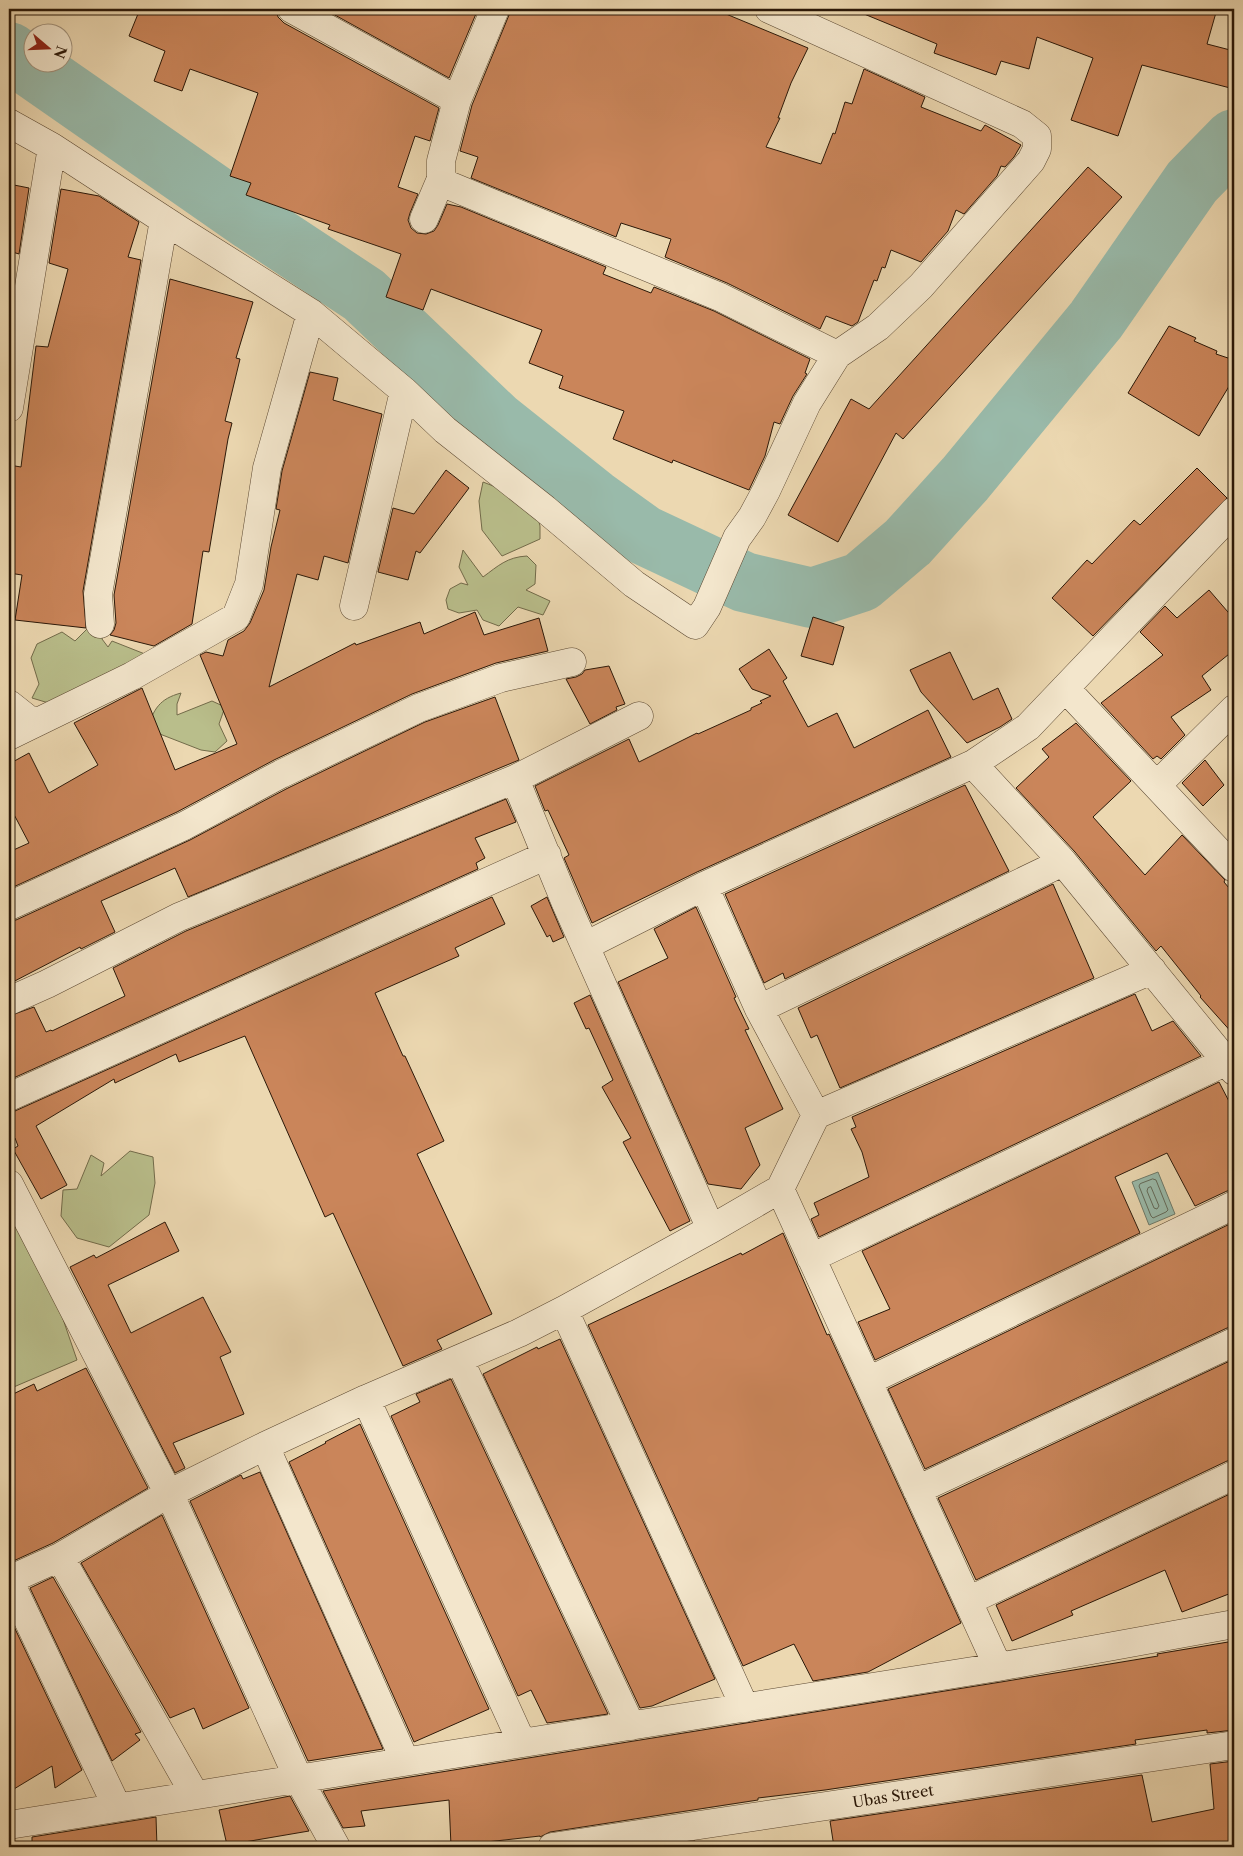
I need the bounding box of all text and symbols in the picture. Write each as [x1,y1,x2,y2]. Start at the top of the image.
north arrow [22,22,72,72]
text: N [50,44,71,61]
street label: Ubas Street [851,1780,935,1812]

